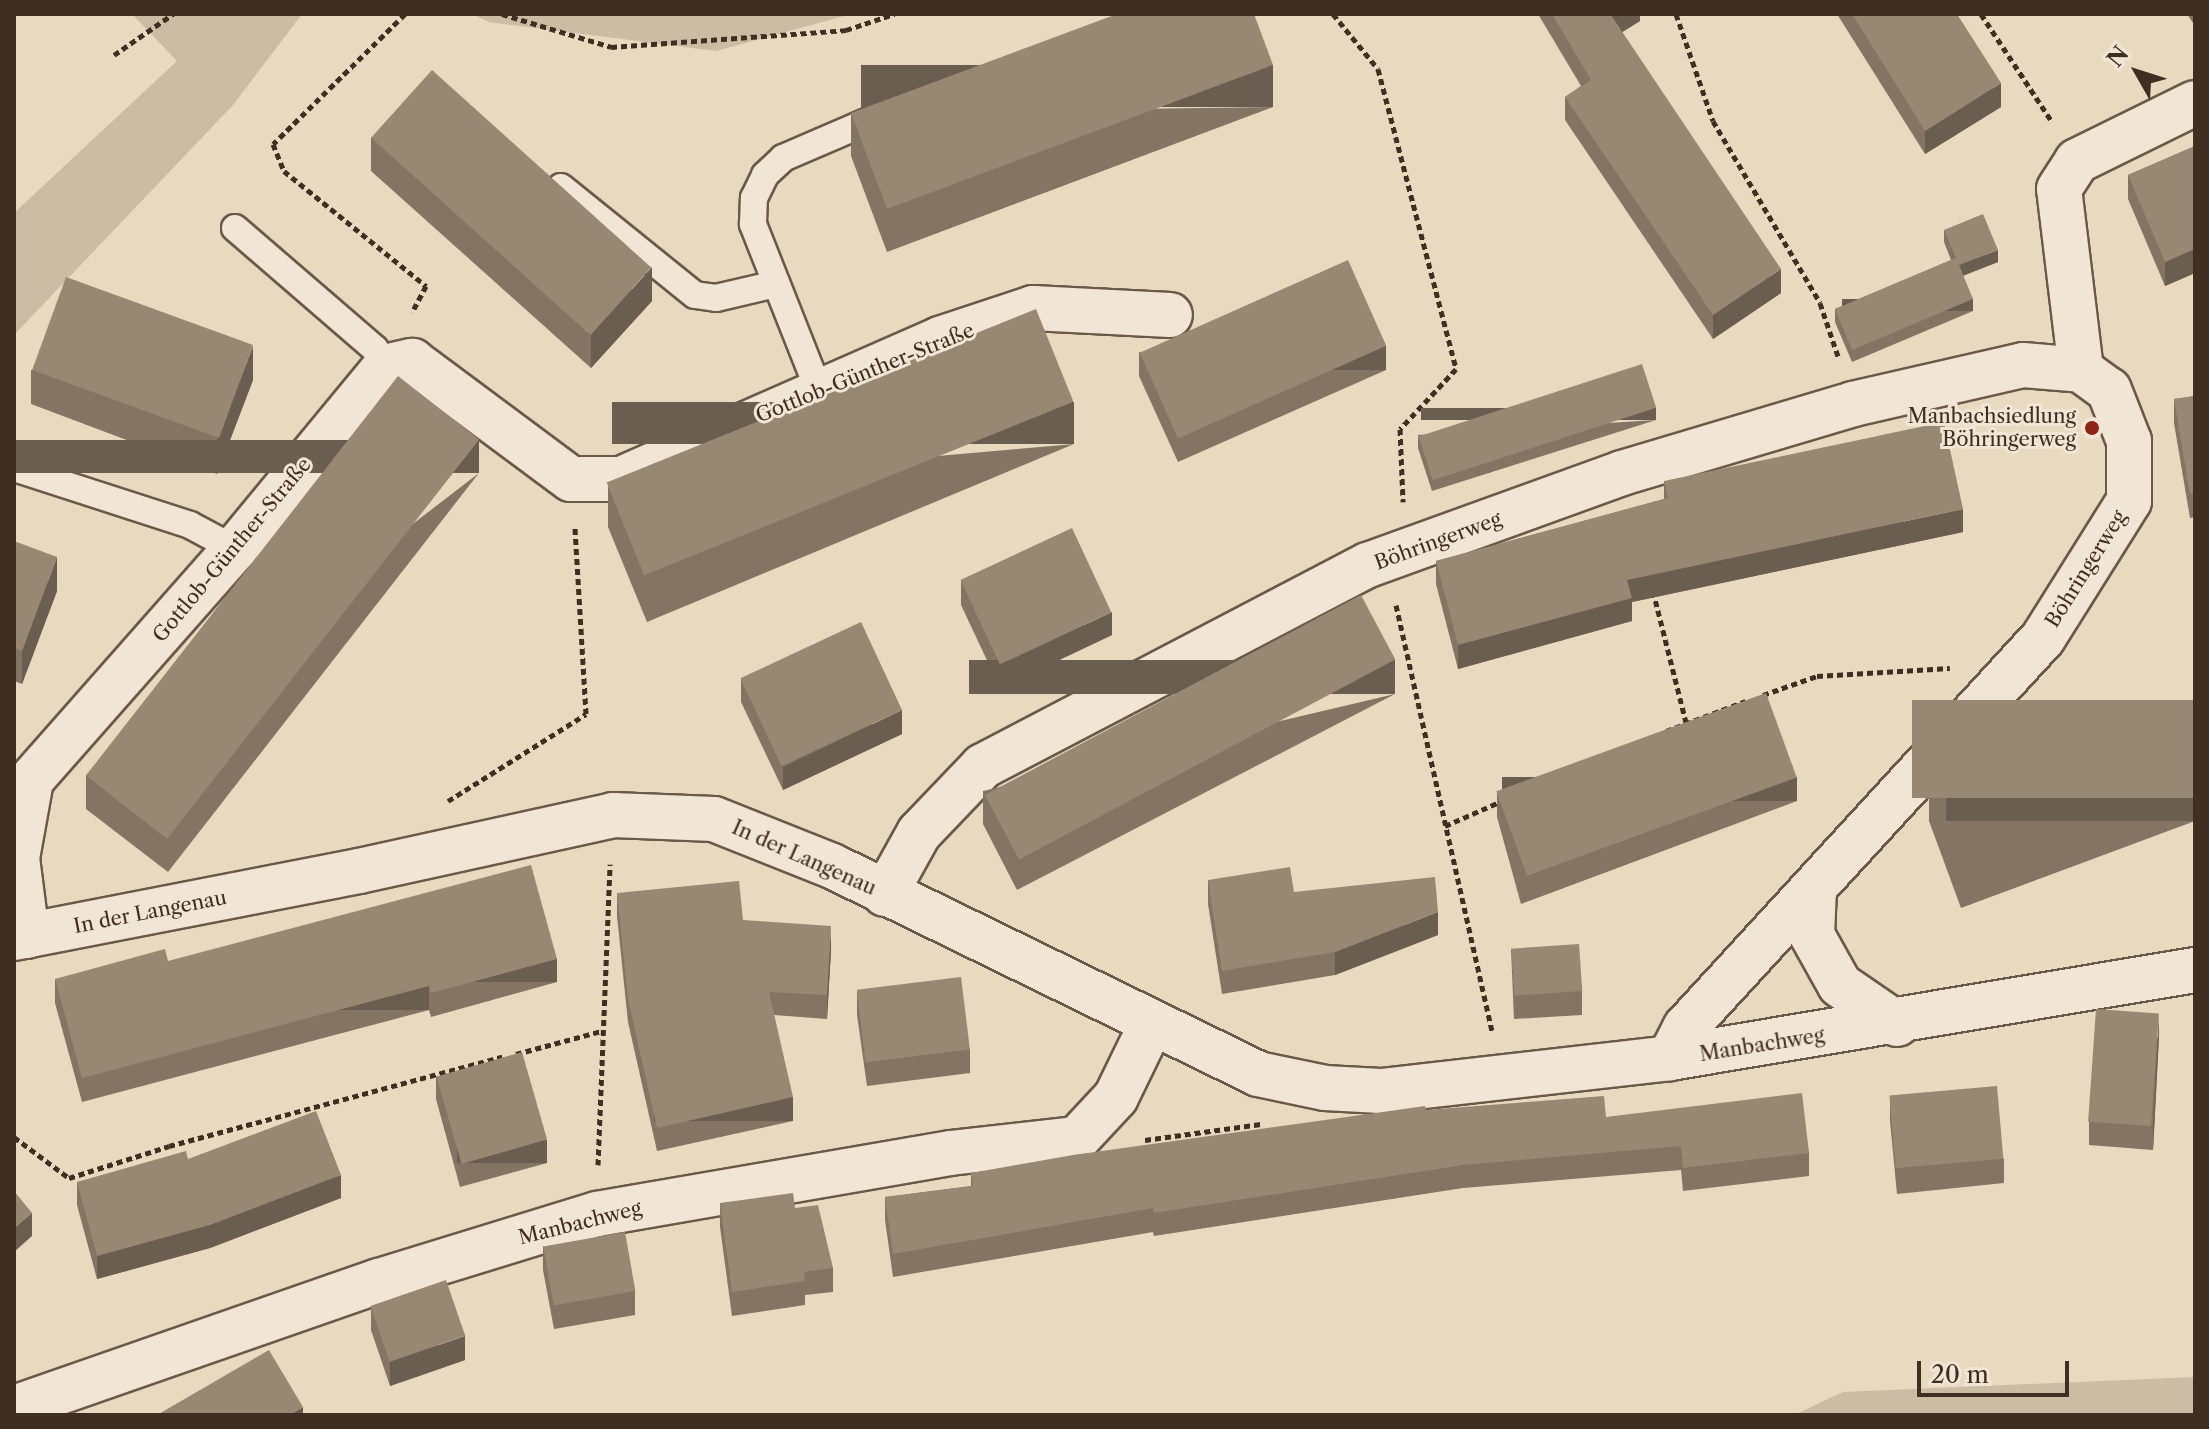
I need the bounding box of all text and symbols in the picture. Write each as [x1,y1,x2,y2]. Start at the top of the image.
north arrow [2097,32,2177,112]
text: N [2101,41,2134,73]
street label: Gottlob-Günther-Straße [752,318,978,428]
place label: Manbachsiedlung Böhringerweg [1908,404,2076,451]
marker: Manbachsiedlung Böhringerweg [2083,419,2101,437]
street label: Gottlob-Günther-Straße [148,453,316,647]
street label: Böhringerweg [2040,506,2132,632]
street label: Böhringerweg [1371,507,1505,575]
street label: In der Langenau [728,815,880,901]
street label: In der Langenau [71,885,229,939]
street label: Manbachweg [1698,1023,1826,1067]
street label: Manbachweg [516,1196,644,1250]
scale bar [1921,1345,2073,1395]
text: 20 m [1931,1360,1989,1389]

